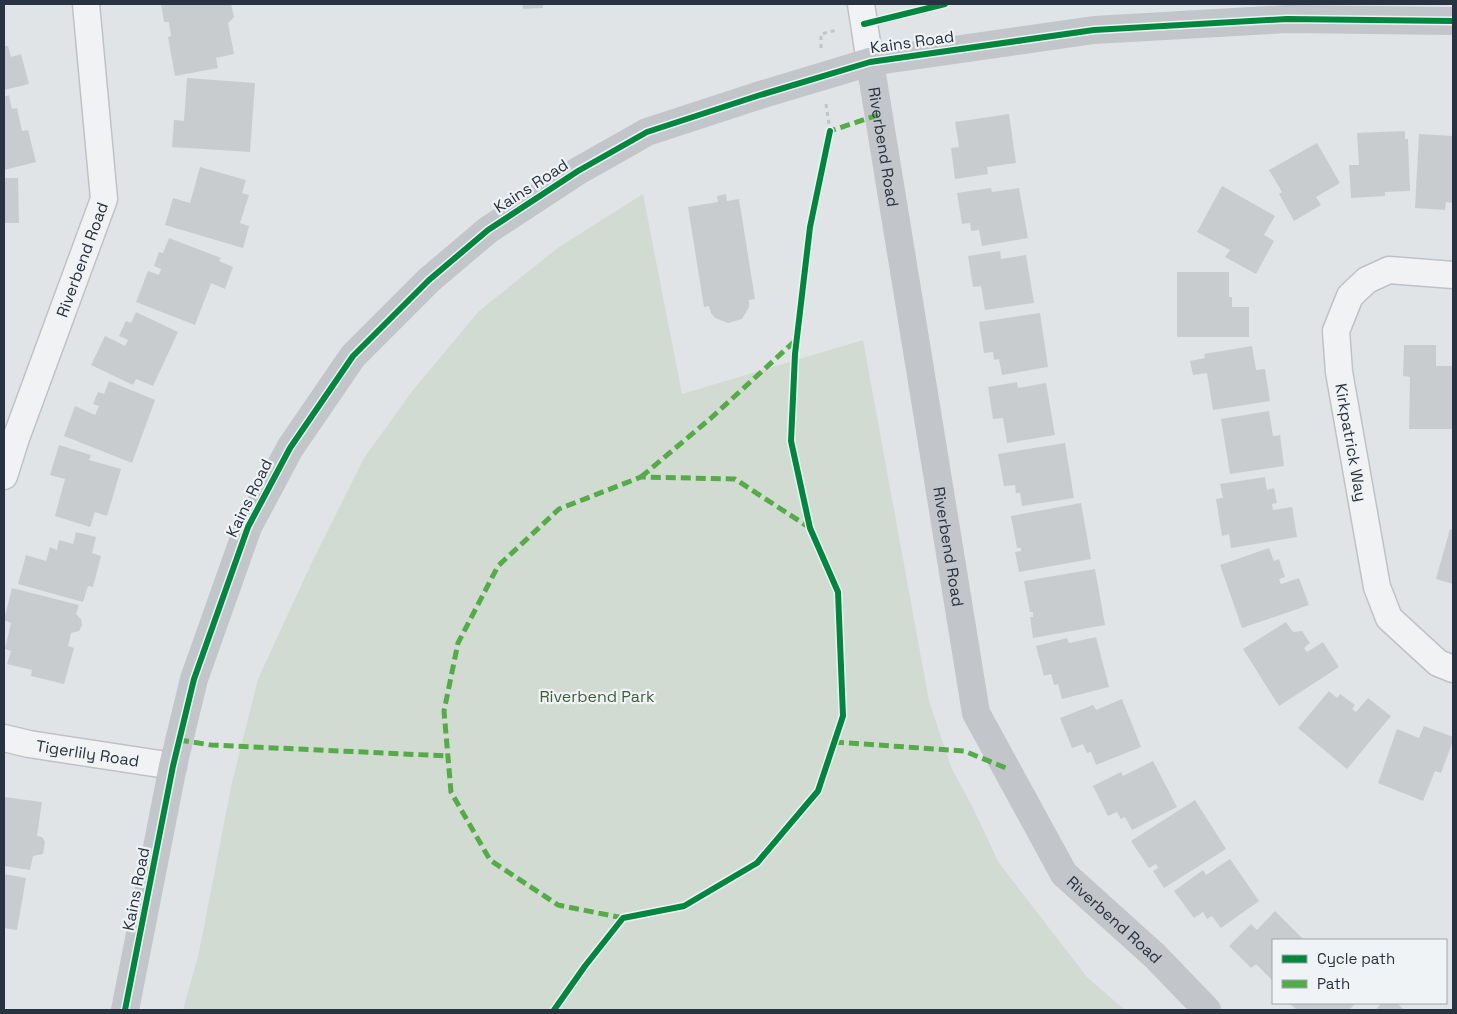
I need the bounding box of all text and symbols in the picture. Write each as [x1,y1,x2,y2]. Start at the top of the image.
street label: Kains Road [869,26,955,58]
street label: Riverbend Road [864,85,904,208]
street label: Kains Road [490,154,572,218]
street label: Riverbend Road [51,199,112,320]
street label: Kirkpatrick Way [1331,382,1372,503]
street label: Kains Road [221,455,277,541]
street label: Riverbend Road [929,485,969,608]
park label: Riverbend Park [539,686,655,707]
street label: Tigerlily Road [35,735,141,771]
street label: Kains Road [118,846,154,932]
street label: Riverbend Road [1062,871,1167,968]
legend [1272,939,1447,1004]
text: Cycle path [1317,949,1395,968]
text: Path [1317,974,1350,993]

